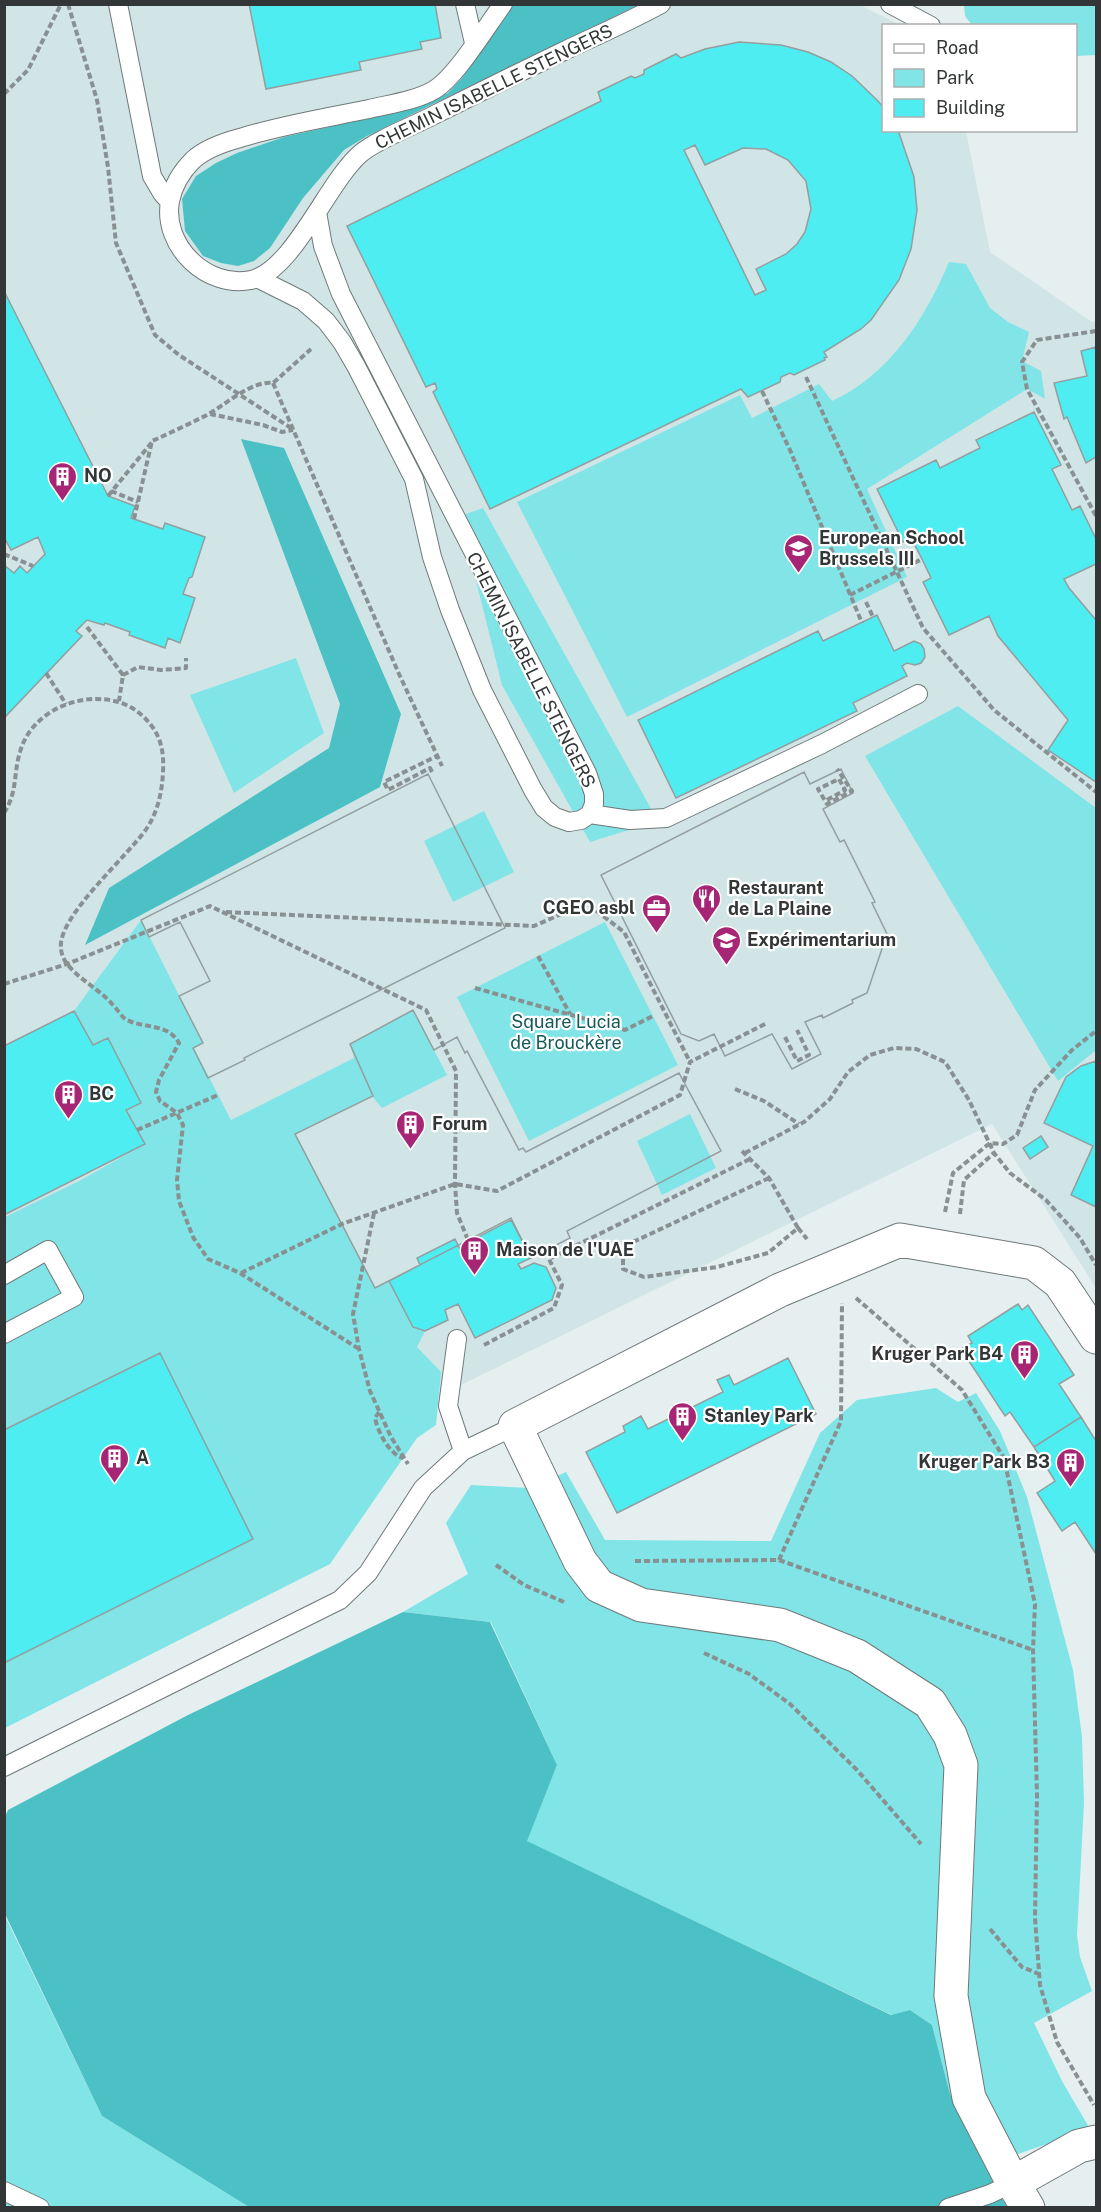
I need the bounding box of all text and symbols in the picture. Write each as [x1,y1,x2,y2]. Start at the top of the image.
street label: CHEMIN ISABELLE STENGERS [372,20,616,153]
legend [882,24,1077,132]
text: Road [936,37,979,58]
text: Park [936,67,974,88]
text: Building [936,97,1005,118]
building icon: NO [47,460,79,502]
place label: NO [84,465,112,486]
place label: European School Brussels III [819,527,964,569]
school or university icon: European School Brussels III [782,532,814,574]
street label: CHEMIN ISABELLE STENGERS [463,548,600,791]
place label: Restaurant de La Plaine [728,877,832,919]
restaurant icon: Restaurant de La Plaine [691,882,723,924]
office icon: CGEO asbl [640,892,672,934]
place label: CGEO asbl [543,897,635,918]
school or university icon: Expérimentarium [710,924,742,966]
place label: Expérimentarium [747,929,896,950]
park label: Square Lucia de Brouckère [510,1011,622,1053]
building icon: BC [52,1078,84,1120]
place label: BC [89,1083,114,1104]
building icon: Forum [395,1108,427,1150]
place label: Forum [432,1113,487,1134]
building icon: Maison de l'UAE [459,1234,491,1276]
place label: Maison de l'UAE [496,1239,634,1260]
building icon: Kruger Park B4 [1008,1338,1040,1380]
place label: Kruger Park B4 [871,1343,1003,1364]
building icon: Stanley Park [667,1400,699,1442]
place label: Stanley Park [704,1405,814,1426]
building icon: A [99,1442,131,1484]
building icon: Kruger Park B3 [1055,1446,1087,1488]
place label: A [136,1447,149,1468]
place label: Kruger Park B3 [918,1451,1050,1472]

